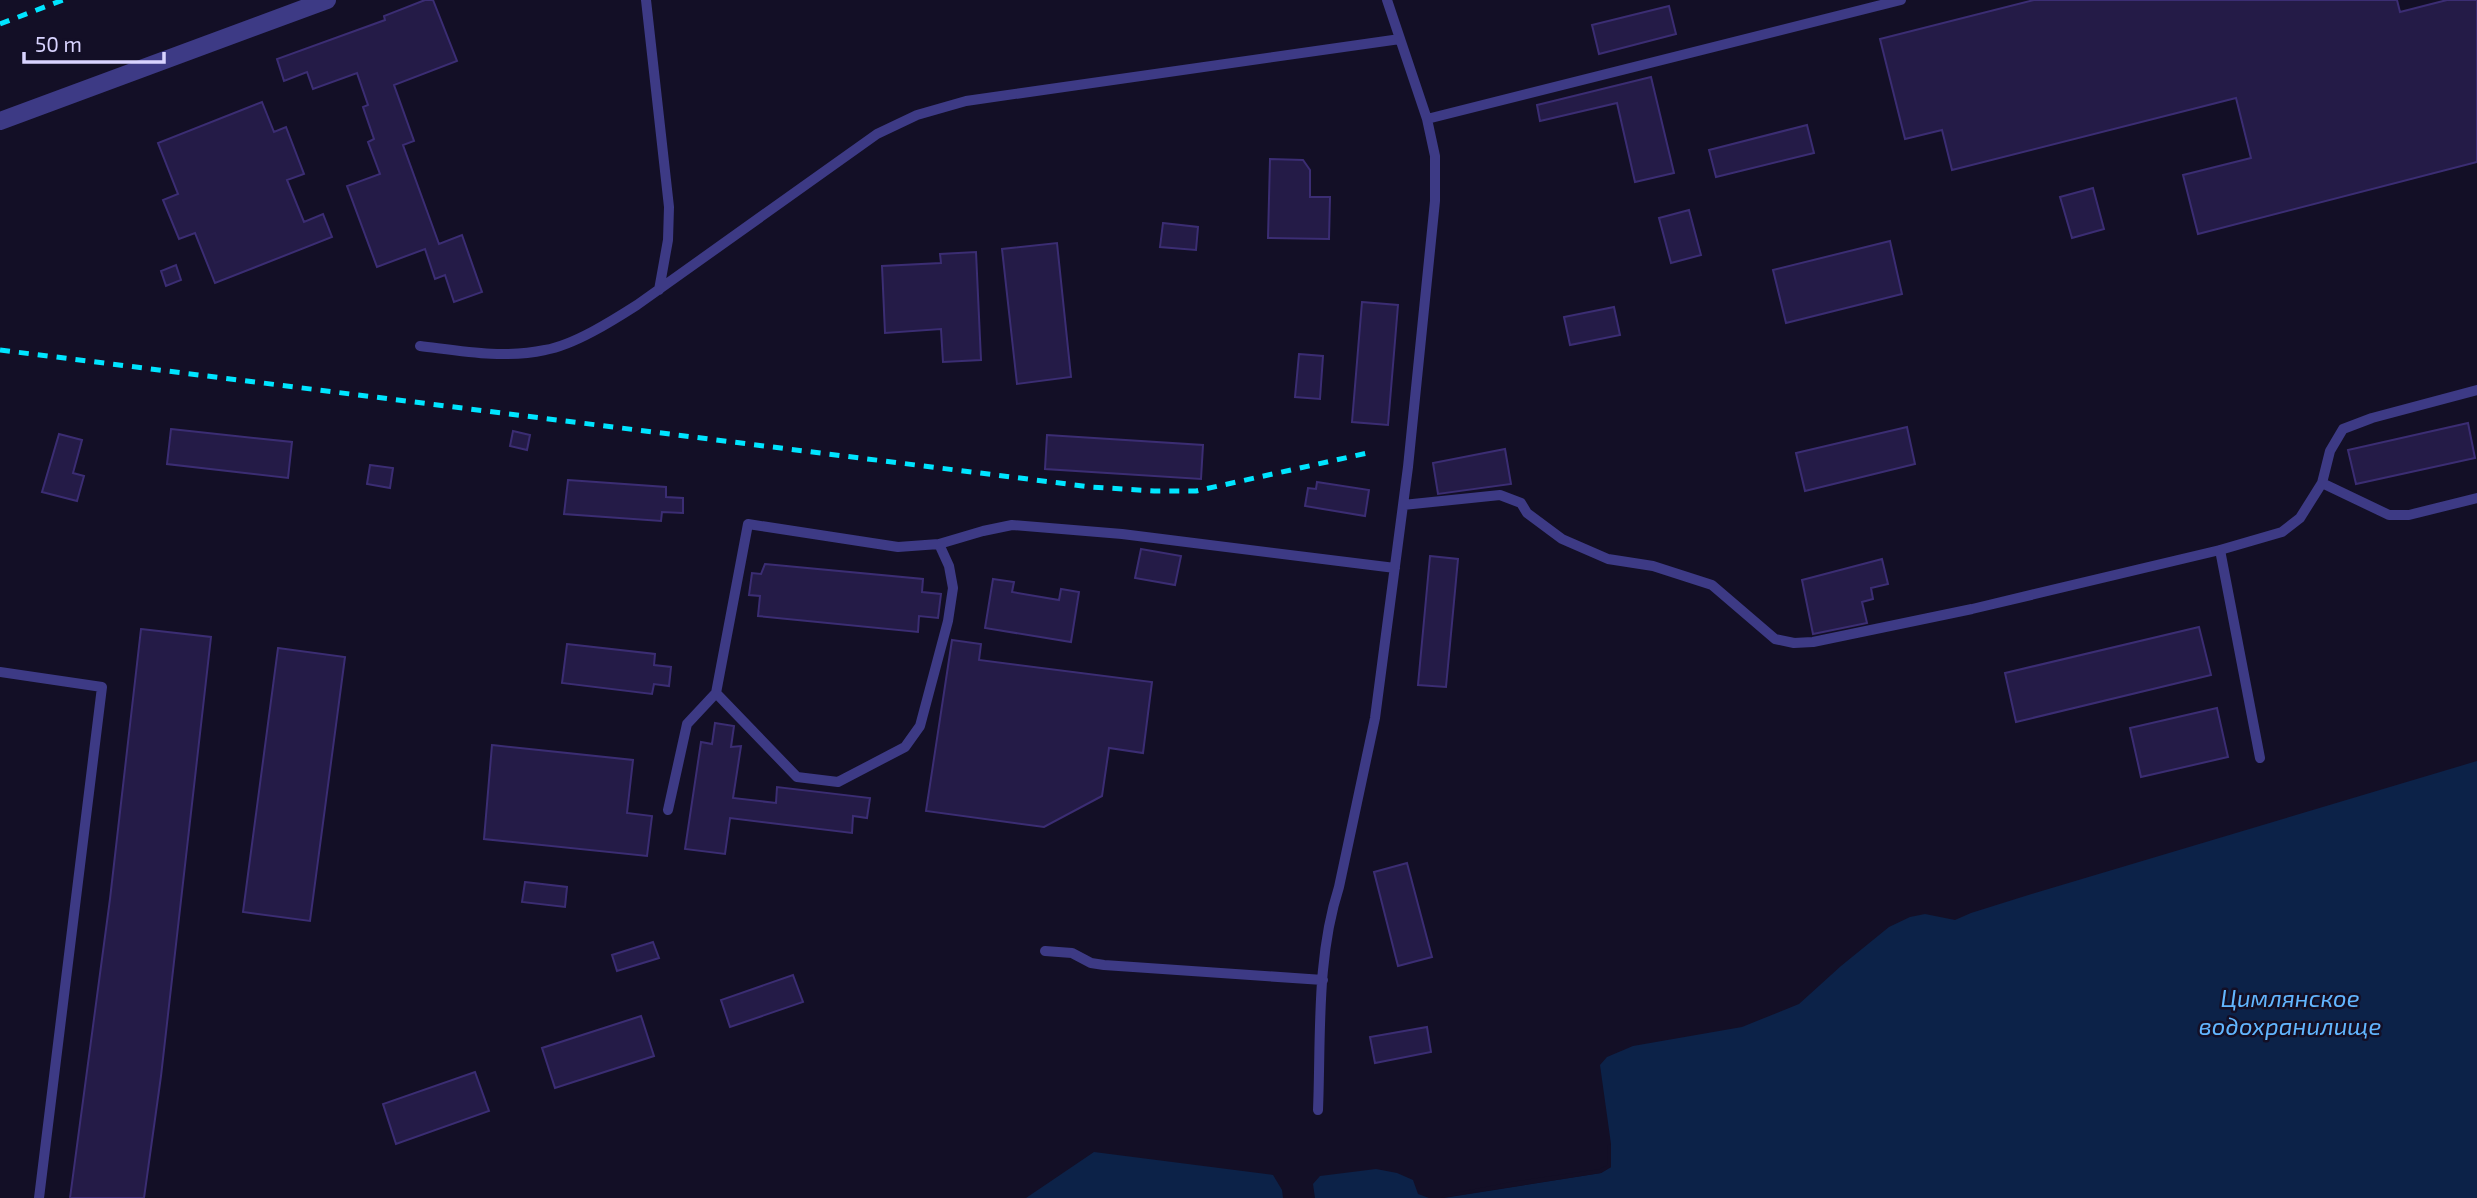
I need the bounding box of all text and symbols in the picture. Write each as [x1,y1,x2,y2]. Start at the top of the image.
scale bar [24,21,164,65]
text: 50 m [35,31,82,56]
water label: Цимлянское водохранилище [2199,983,2381,1040]

